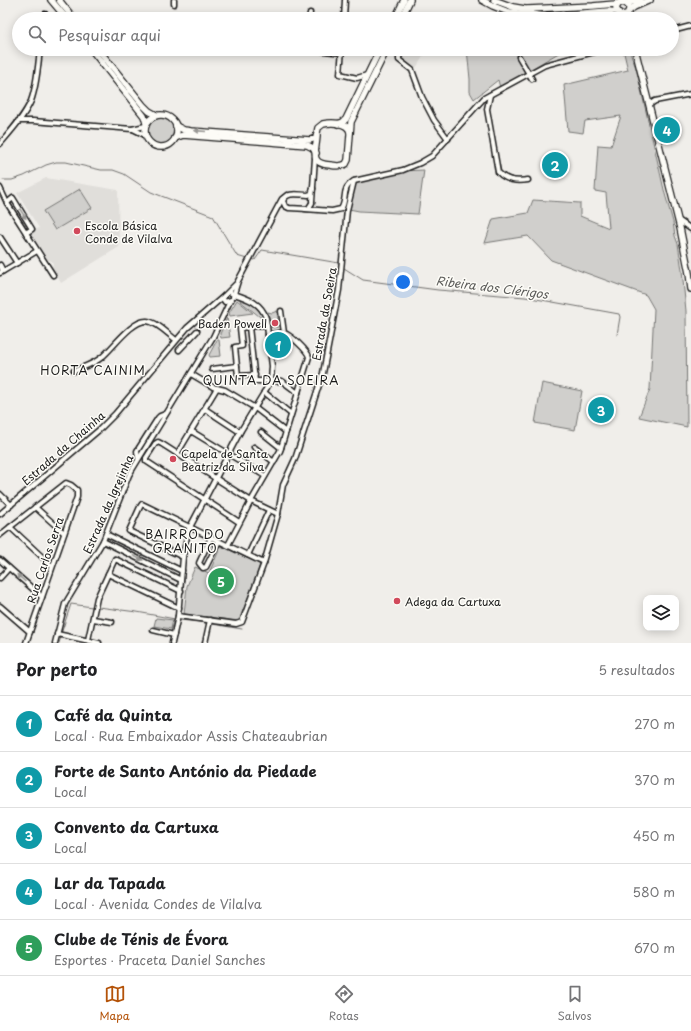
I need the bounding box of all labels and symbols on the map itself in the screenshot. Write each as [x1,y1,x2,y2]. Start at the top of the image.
pin: 4 [654,115,680,145]
one-way arrow [194,128,206,135]
pin: 2 [542,150,568,180]
one-way arrow [19,209,27,219]
place label: Escola Básica Conde de Vilalva [85,217,173,247]
marker: Escola Básica Conde de Vilalva [72,226,82,236]
street label: Estrada da Soeira [307,266,341,362]
water label: Ribeira dos Clérigos [435,271,551,303]
your location [393,272,413,292]
place label: Baden Powell [198,315,267,332]
marker: Baden Powell [270,318,280,328]
pin: 1 [265,330,291,360]
district label: HORTA CAINIM [40,361,146,379]
district label: QUINTA DA SOEIRA [203,371,339,389]
pin: 3 [588,395,614,425]
street label: Estrada da Chainha [18,407,109,489]
place label: Capela de Santa Beatriz da Silva [181,445,269,475]
street label: Estrada da Igrejinha [78,451,138,556]
marker: Capela de Santa Beatriz da Silva [168,454,178,464]
street label: Rua Carlos Serra [22,514,68,606]
district label: BAIRRO DO GRANITO [145,525,225,557]
one-way arrow [132,555,144,561]
pin: 5 [208,566,234,596]
one-way arrow [16,573,26,583]
place label: Adega da Cartuxa [405,593,501,610]
marker: Adega da Cartuxa [392,596,402,606]

